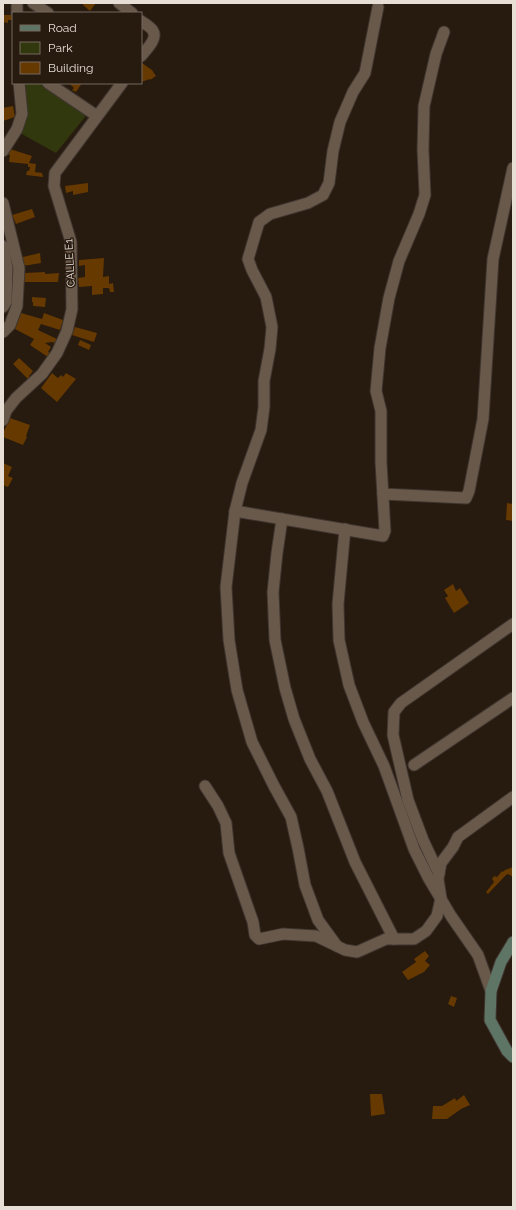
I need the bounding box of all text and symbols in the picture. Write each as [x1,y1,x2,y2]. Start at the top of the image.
legend [12,12,142,84]
text: Road [48,21,77,35]
text: Park [48,41,73,55]
text: Building [48,61,94,75]
street label: CALLE E1 [62,238,78,288]

